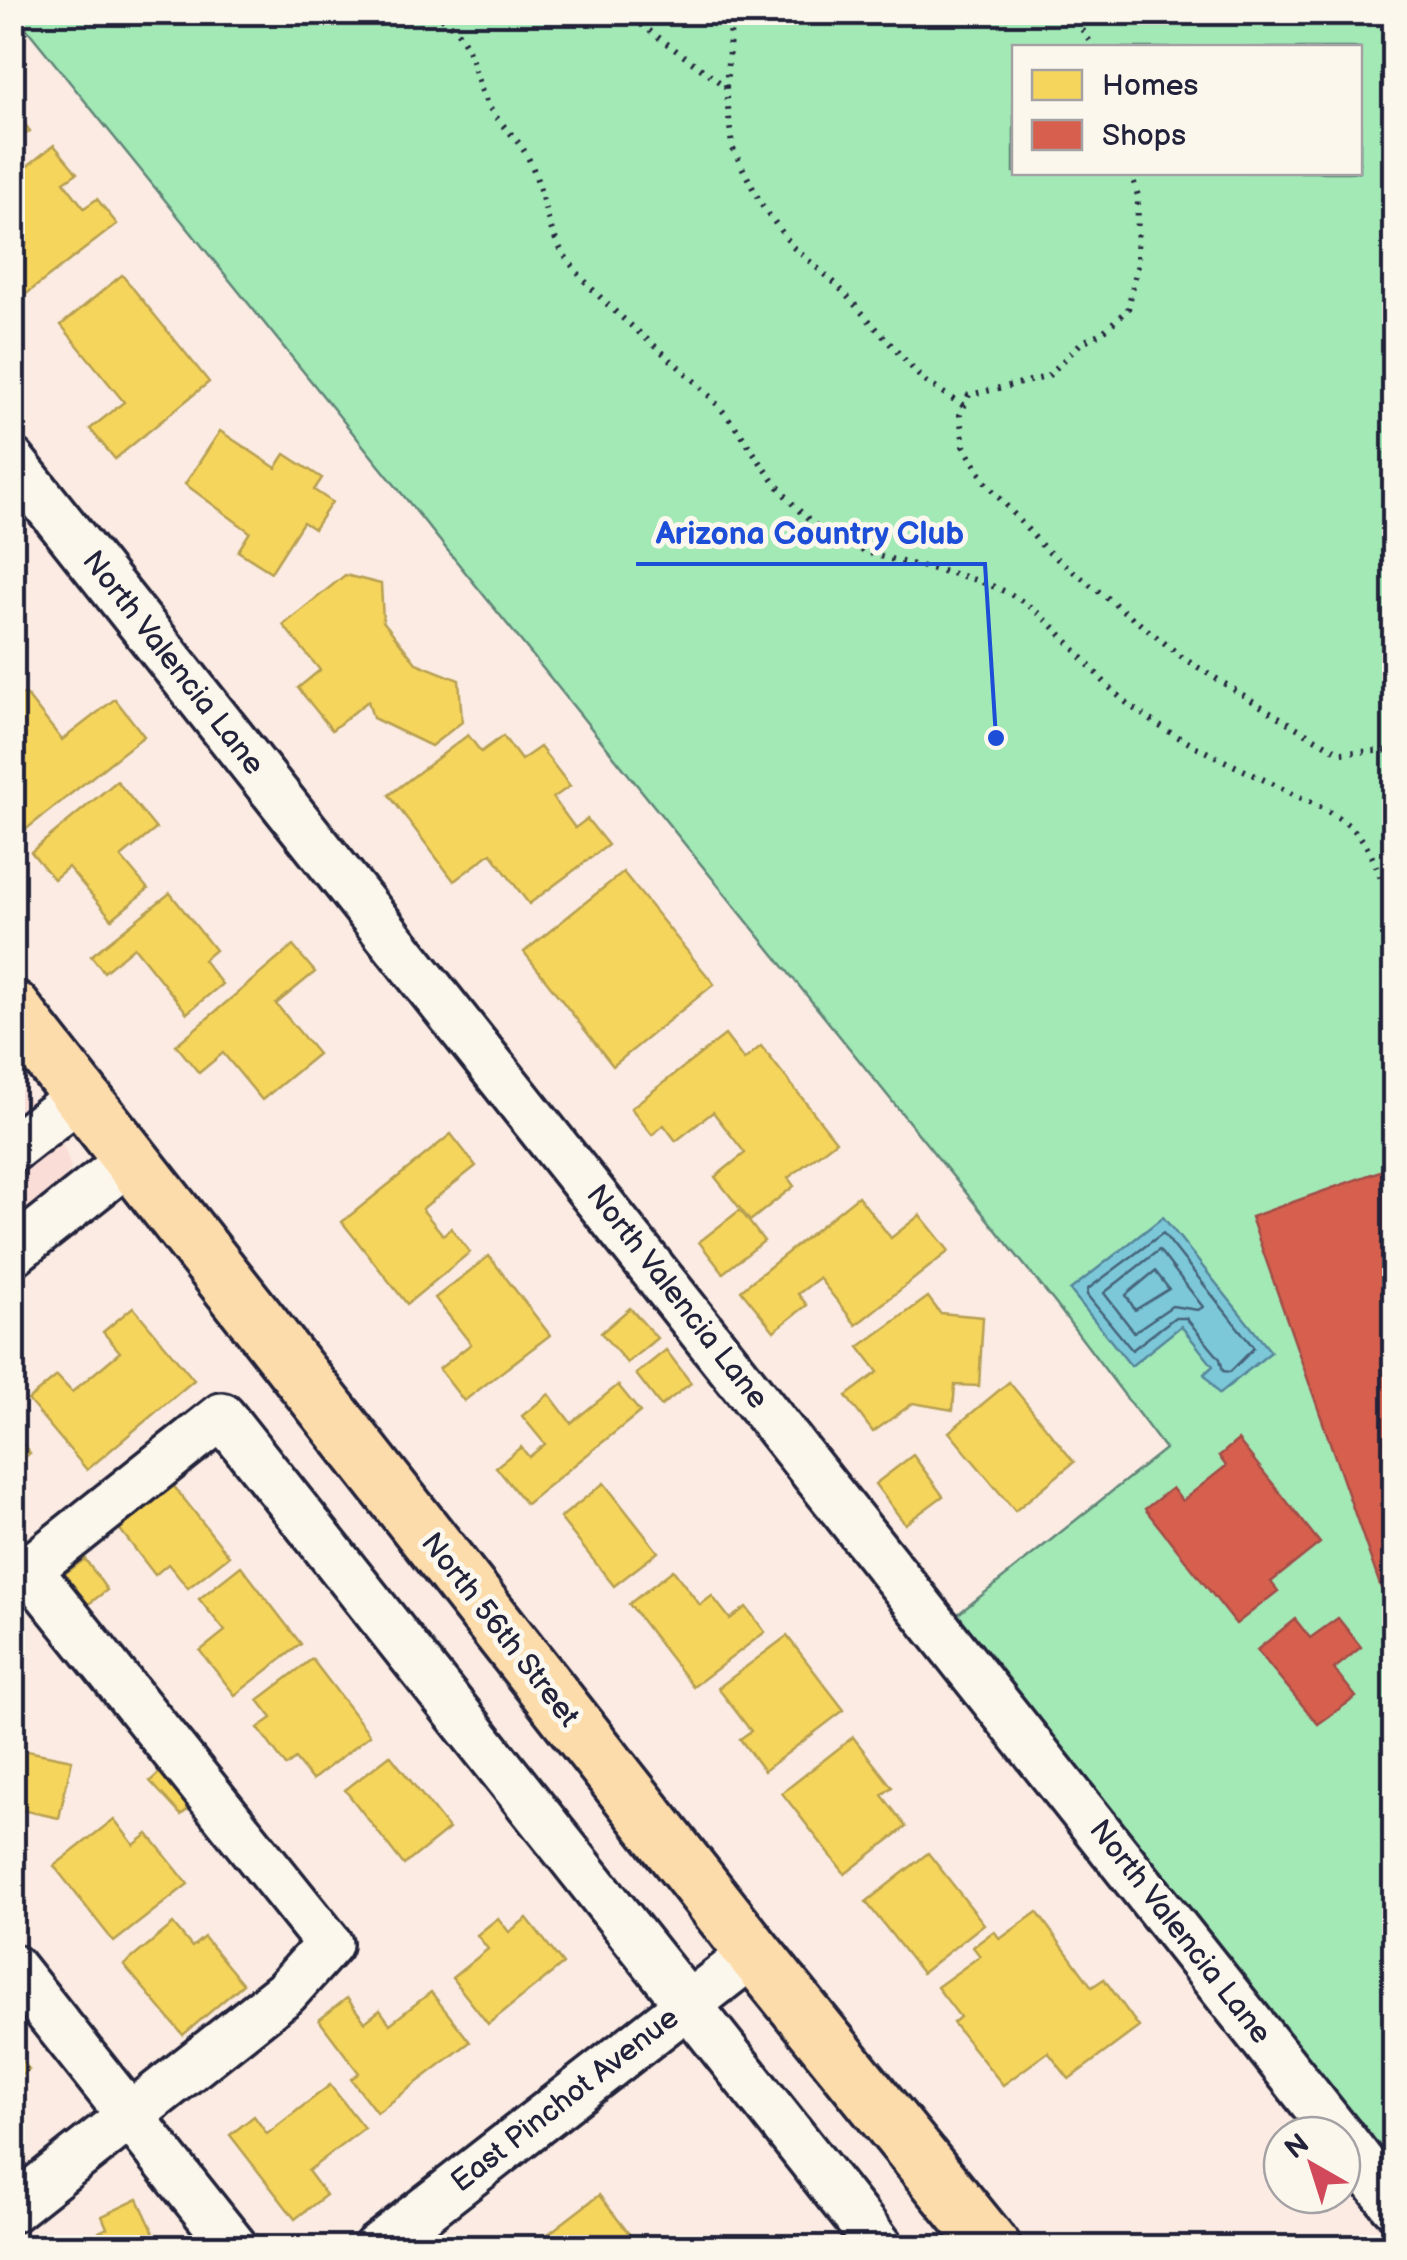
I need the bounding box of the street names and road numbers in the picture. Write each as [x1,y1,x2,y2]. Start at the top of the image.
street label: North Valencia Lane [74,544,272,782]
street label: North Valencia Lane [578,1178,776,1416]
street label: North 56th Street [413,1526,587,1734]
street label: North Valencia Lane [1081,1813,1279,2051]
street label: East Pinchot Avenue [444,2000,686,2200]

